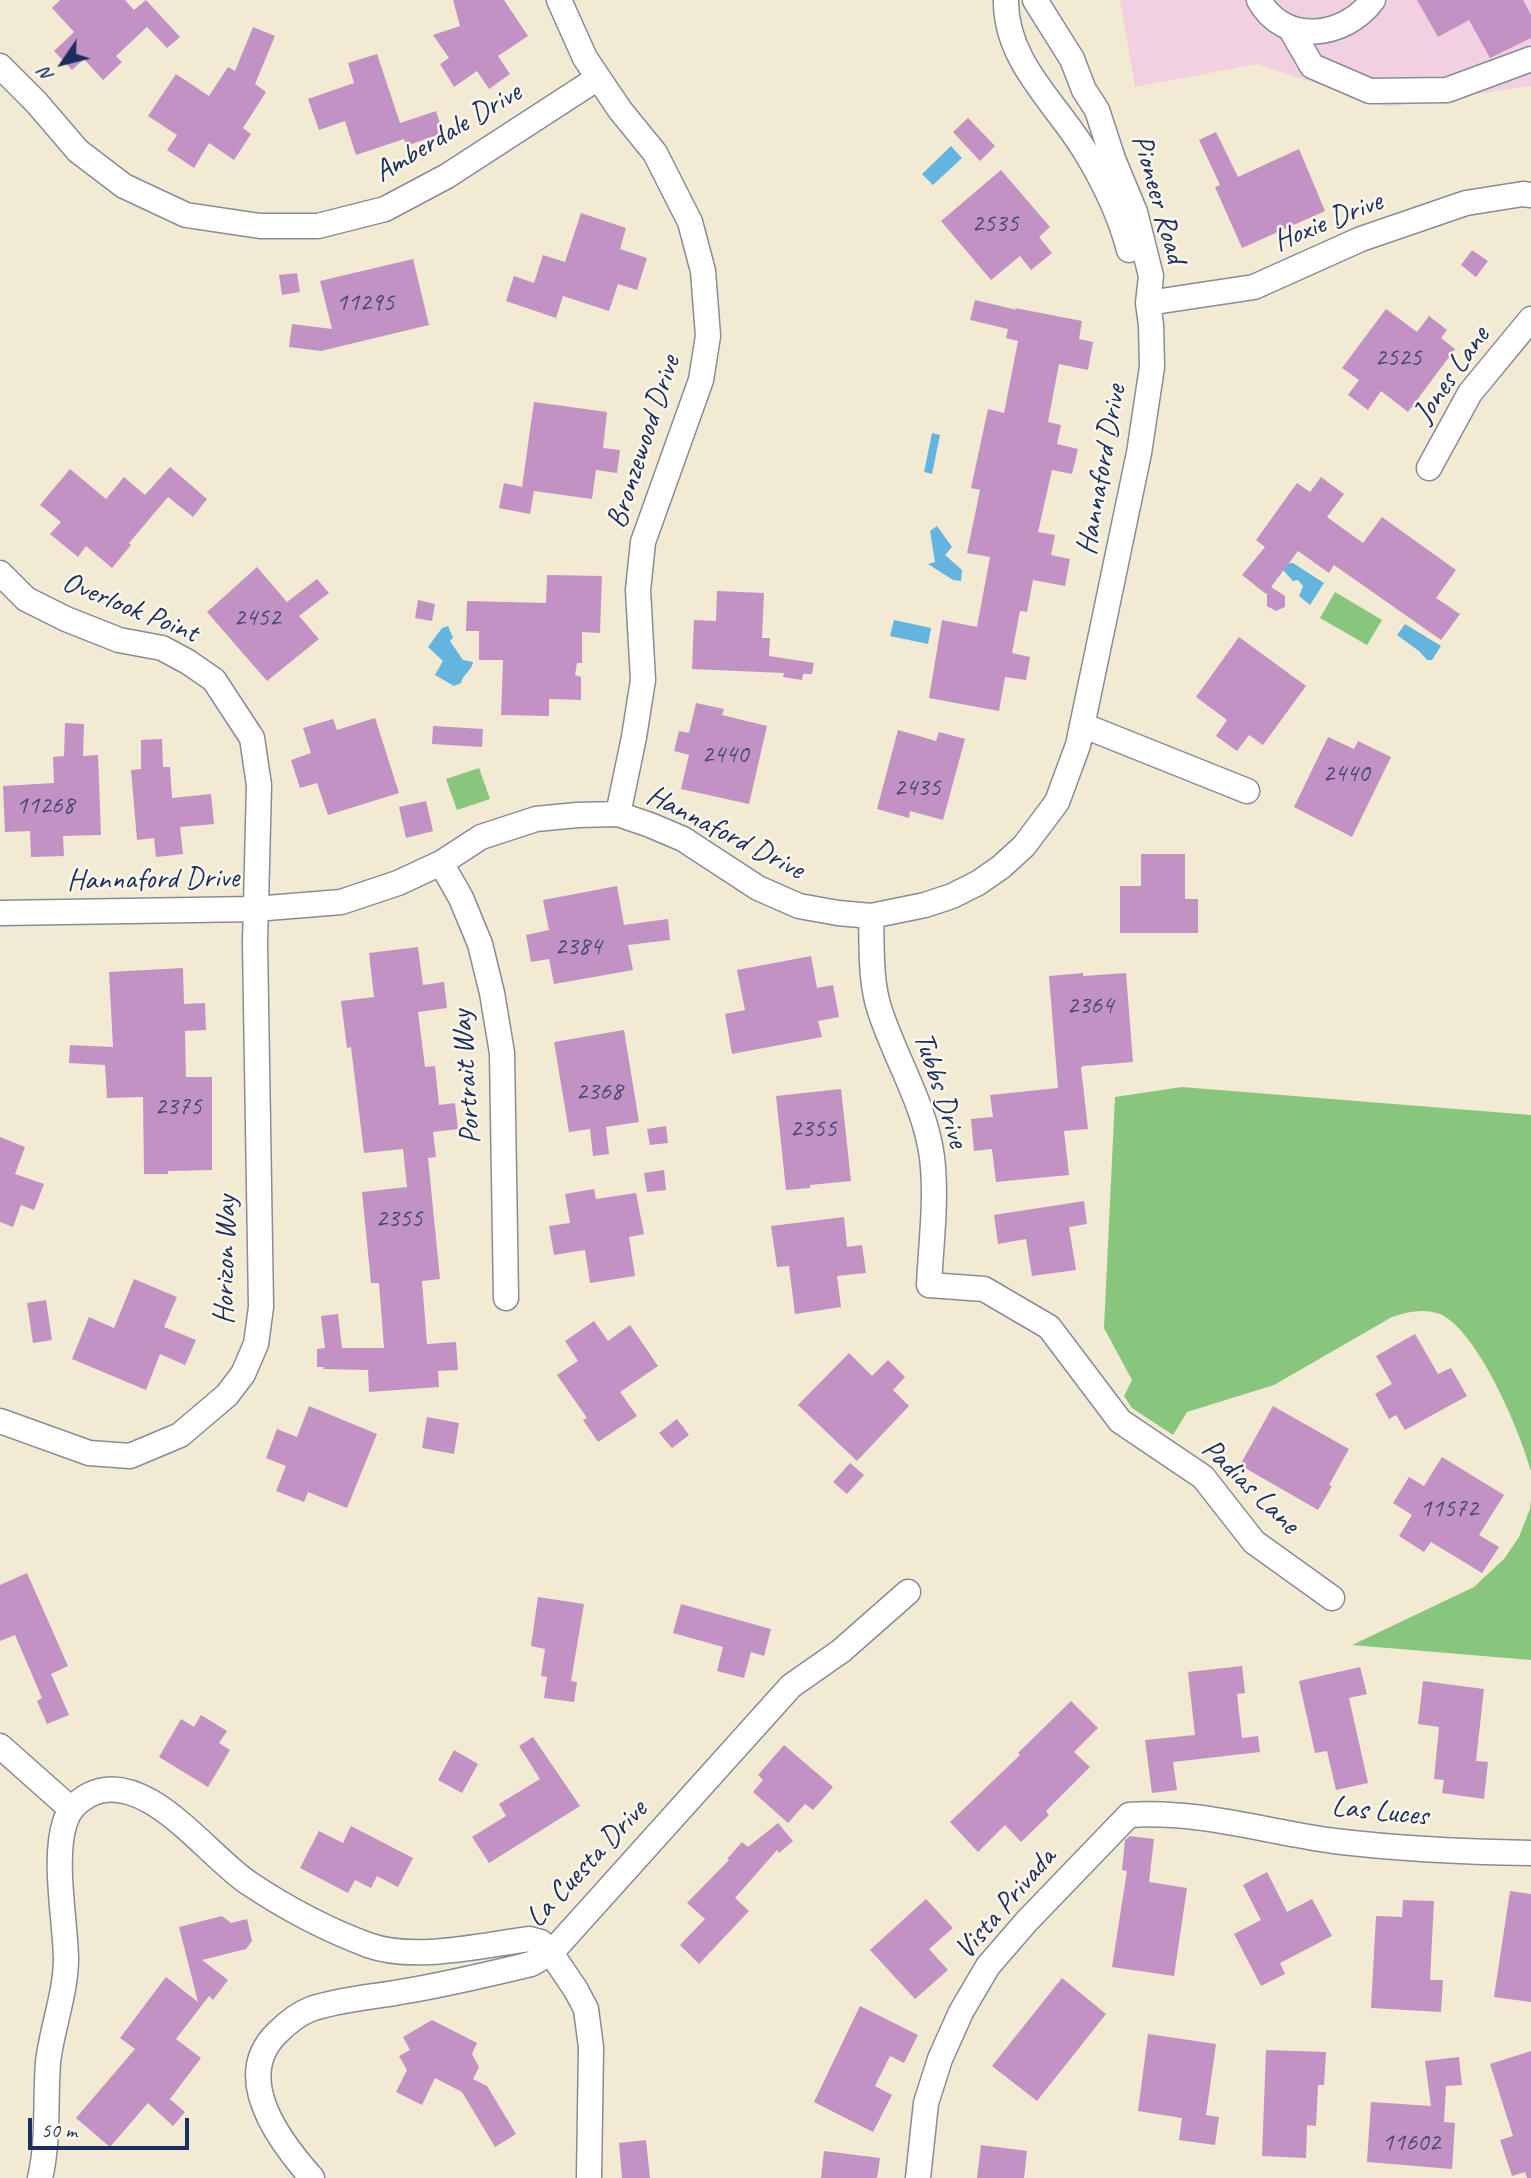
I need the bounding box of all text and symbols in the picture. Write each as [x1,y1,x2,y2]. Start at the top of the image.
north arrow [28,28,98,98]
text: N [33,63,59,87]
street label: Amberdale Drive [368,75,528,191]
street label: Pioneer Road [1123,131,1193,267]
street label: Hoxie Drive [1268,184,1388,260]
house number: 2535 [972,208,1018,240]
house number: 11295 [336,287,394,319]
street label: Jones Lane [1406,320,1498,430]
house number: 2525 [1375,342,1421,374]
street label: Bronzewood Drive [599,351,689,533]
street label: Hannaford Drive [1069,382,1135,558]
street label: Overlook Point [57,564,203,652]
house number: 2452 [234,602,280,634]
house number: 2440 [702,739,748,771]
house number: 2440 [1323,758,1369,790]
house number: 2435 [894,772,940,804]
street label: Hannaford Drive [640,778,810,888]
house number: 11268 [16,790,74,822]
street label: Hannaford Drive [67,861,239,899]
house number: 2384 [555,931,601,963]
house number: 2364 [1067,990,1113,1022]
street label: Portrait Way [444,1009,490,1145]
street label: Tubbs Drive [904,1028,976,1152]
house number: 2368 [576,1076,622,1108]
house number: 2375 [155,1091,201,1123]
house number: 2355 [790,1113,836,1145]
street label: Horizon Way [207,1195,245,1325]
house number: 2355 [376,1203,422,1235]
street label: Padias Lane [1194,1432,1306,1542]
house number: 11572 [1420,1493,1478,1525]
street label: Las Luces [1330,1789,1430,1835]
street label: La Cuesta Drive [519,1793,655,1935]
street label: Vista Privada [948,1841,1064,1967]
scale bar [32,2104,192,2148]
text: 50 m [41,2117,77,2143]
house number: 11602 [1382,2127,1440,2159]

